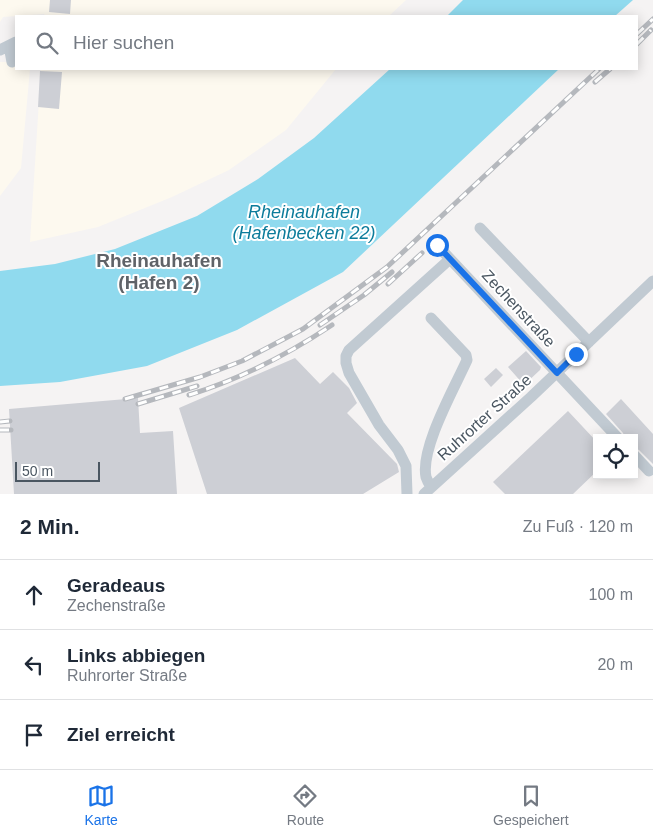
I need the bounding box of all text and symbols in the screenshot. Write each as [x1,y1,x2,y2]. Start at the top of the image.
search box [15,15,638,70]
icon: search [33,29,61,57]
text: Hier suchen [73,32,174,53]
water label: Rheinauhafen (Hafenbecken 22) [232,202,376,243]
route start [426,234,449,257]
district label: Rheinauhafen (Hafen 2) [96,250,222,293]
street label: Zechenstraße [479,266,559,350]
route end [565,343,588,366]
street label: Ruhrorter Straße [434,371,535,464]
map controls [593,434,638,479]
button: locate [593,434,638,479]
scale bar [15,459,100,482]
text: 50 m [22,463,53,479]
text: 2 Min. [20,515,80,538]
text: Zu Fuß · 120 m [523,518,633,535]
text: Geradeaus [67,575,165,596]
icon: ahead [20,581,48,609]
text: 100 m [589,586,633,603]
text: Zechenstraße [67,597,166,614]
text: Links abbiegen [67,645,205,666]
icon: left [20,651,48,679]
text: 20 m [597,656,633,673]
text: Ruhrorter Straße [67,667,187,684]
icon: arrive [20,721,48,749]
text: Ziel erreicht [67,724,175,745]
tab: Karte [84,782,118,828]
tab: Route [287,782,324,828]
tab: Gespeichert [493,782,569,828]

